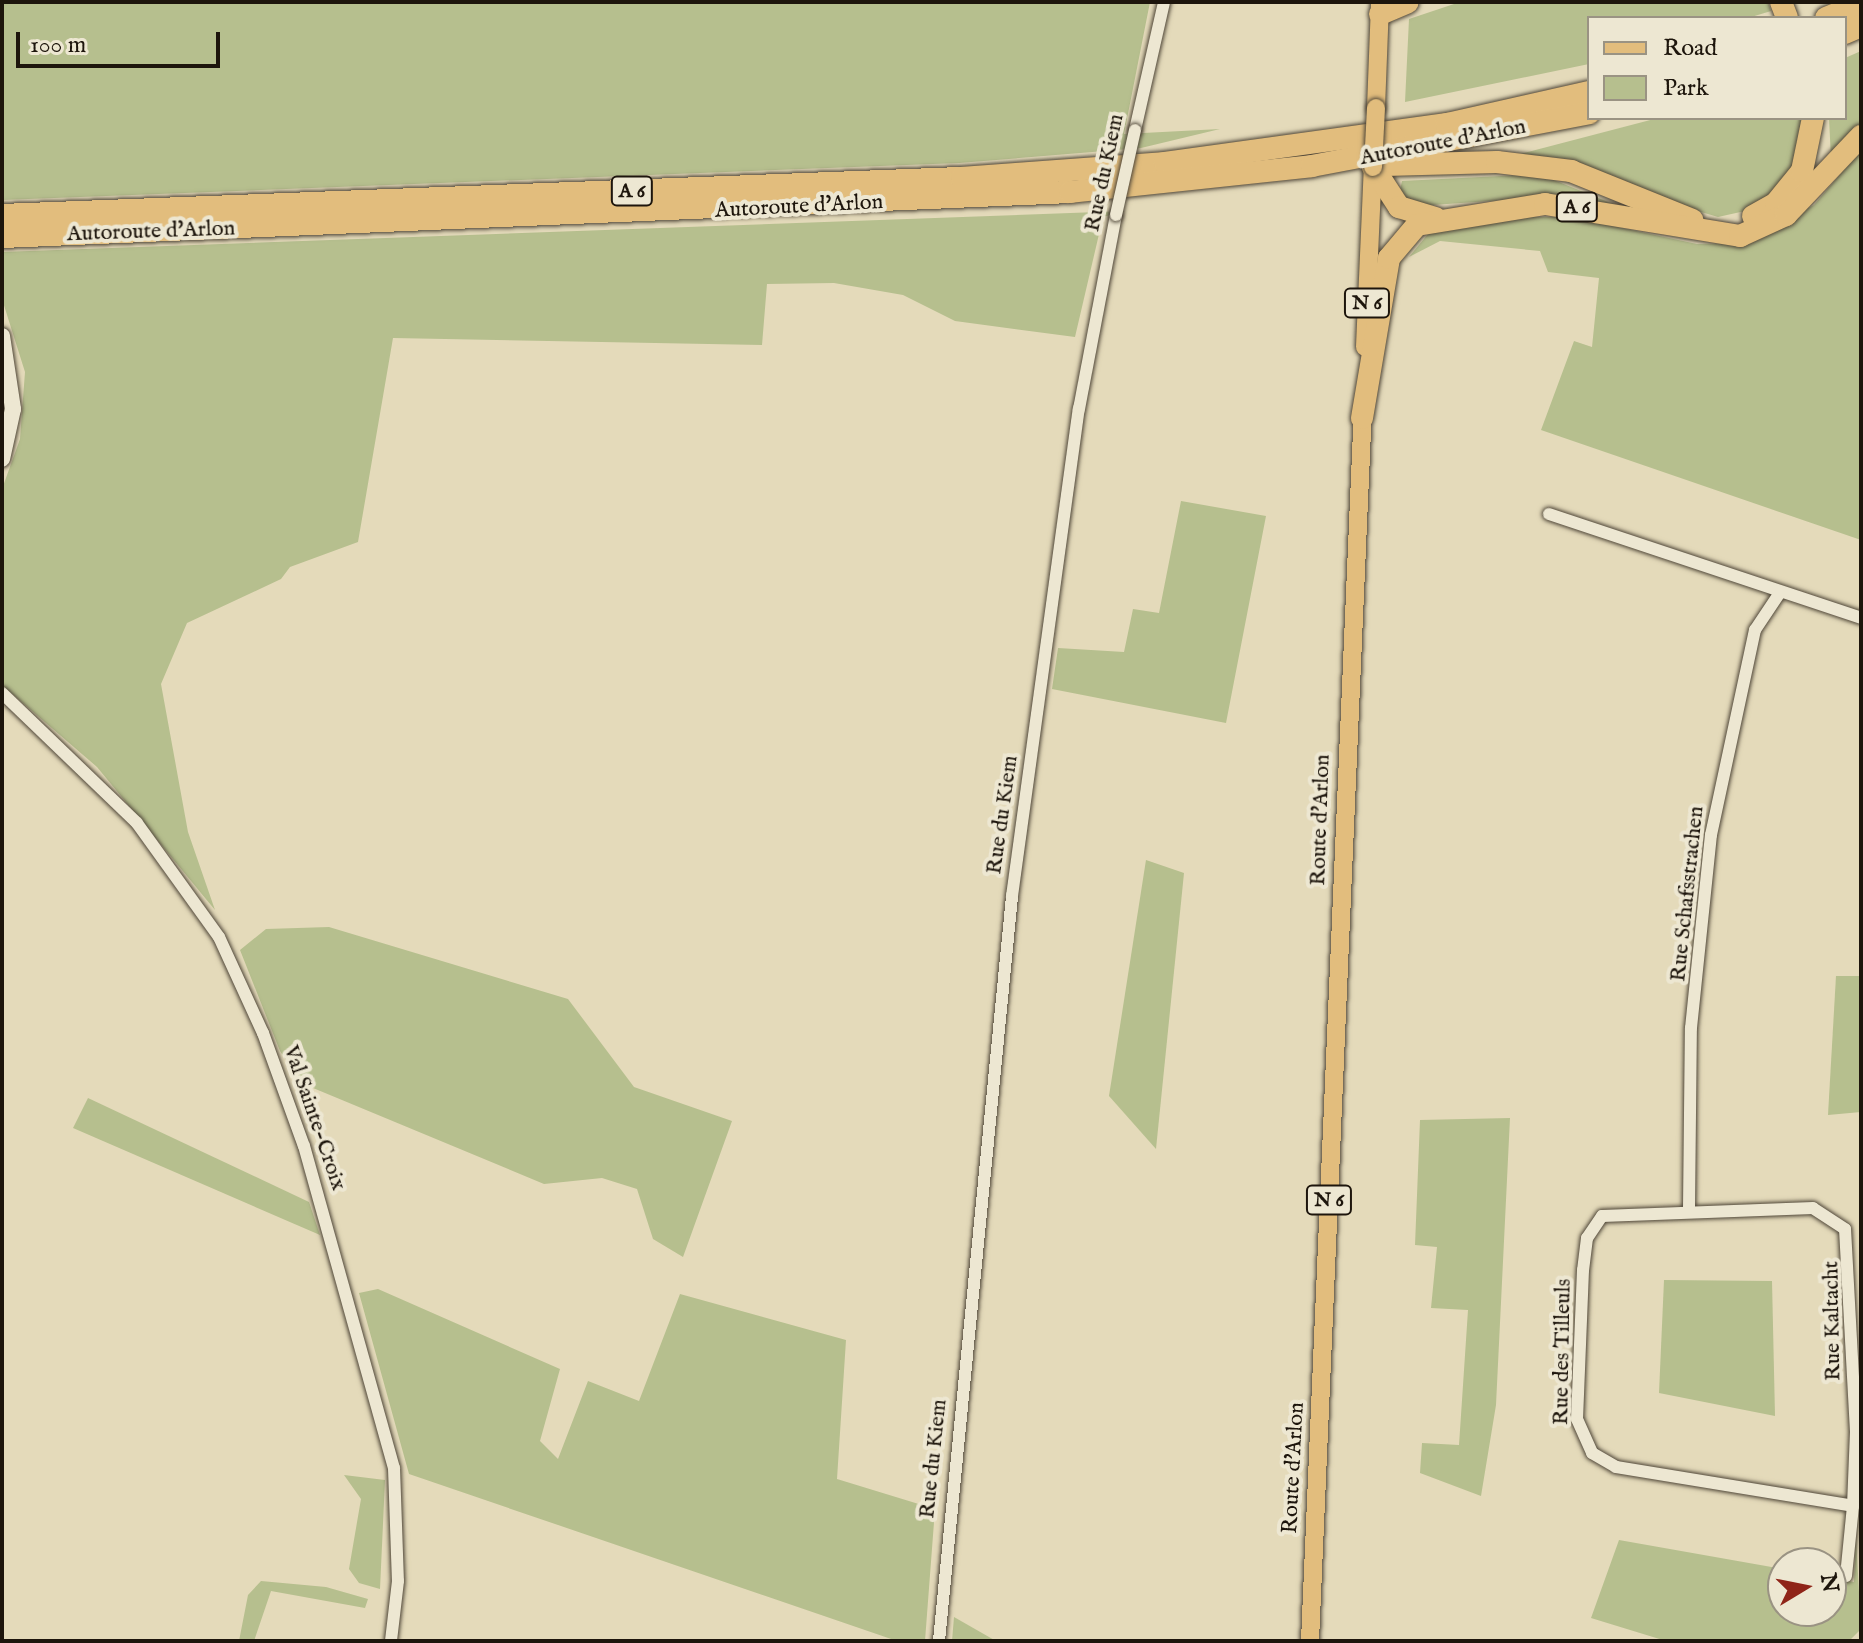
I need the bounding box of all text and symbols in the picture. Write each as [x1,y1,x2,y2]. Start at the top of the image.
scale bar [20,16,224,66]
legend [1587,16,1847,120]
text: 100 m [30,30,86,61]
text: Road [1663,33,1717,64]
text: Park [1663,73,1709,104]
street label: Rue du Kiem [1080,112,1130,234]
street label: Autoroute d'Arlon [1358,114,1528,172]
road number: A 6 [610,175,654,207]
street label: Autoroute d'Arlon [714,189,884,225]
road number: A 6 [1555,191,1599,223]
street label: Autoroute d'Arlon [66,216,236,248]
road number: N 6 [1343,287,1391,319]
street label: Rue du Kiem [982,754,1024,876]
street label: Route d'Arlon [1306,754,1336,886]
street label: Rue Schafsstrachen [1666,805,1710,983]
street label: Val Sainte-Croix [277,1042,351,1194]
road number: N 6 [1305,1184,1353,1216]
street label: Rue Kaltacht [1819,1261,1847,1381]
street label: Rue des Tilleuls [1549,1279,1577,1425]
street label: Rue du Kiem [915,1398,953,1520]
street label: Route d'Arlon [1277,1402,1311,1534]
north arrow [1767,1547,1847,1627]
text: N [1813,1571,1844,1595]

